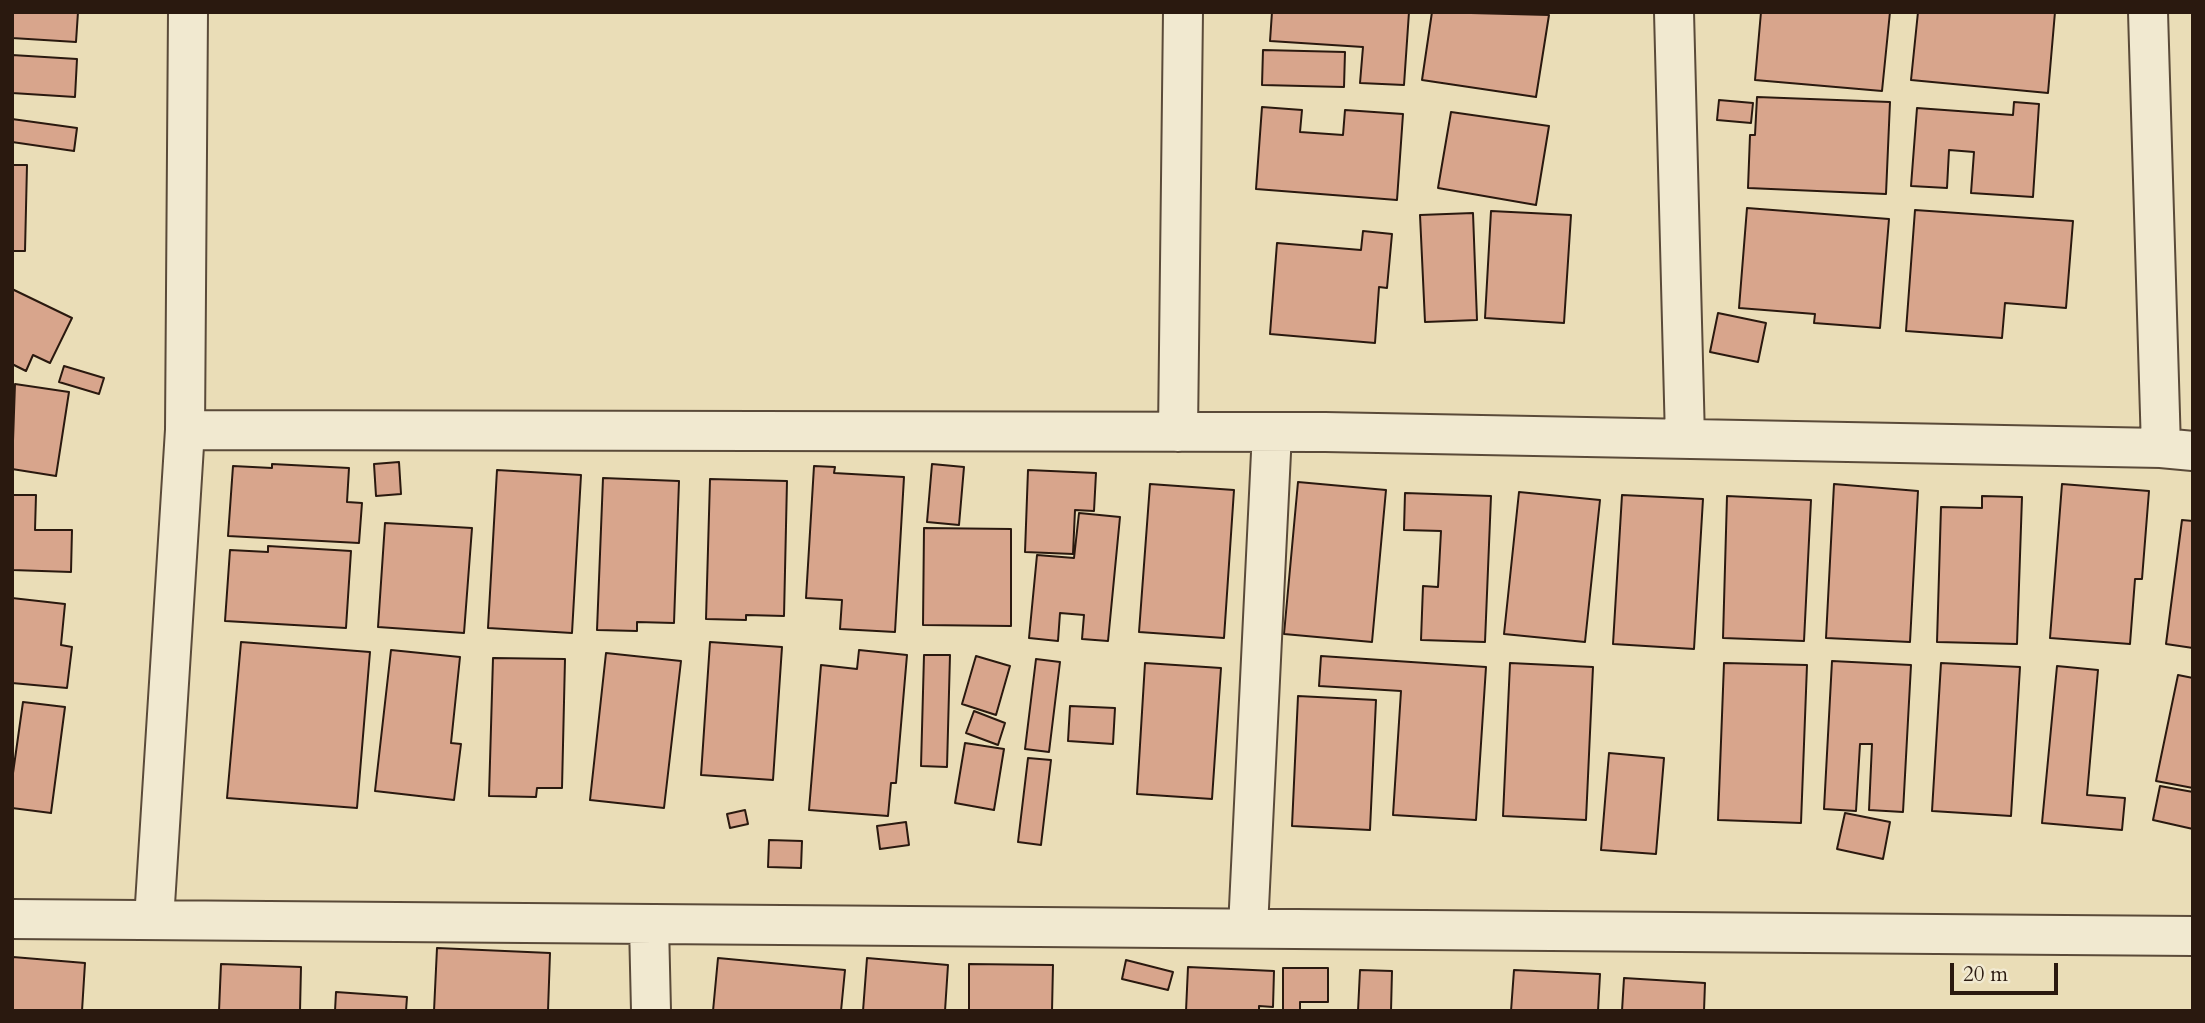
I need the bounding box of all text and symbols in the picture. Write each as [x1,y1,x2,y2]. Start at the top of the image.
scale bar [1953,950,2062,994]
text: 20 m [1963,960,2008,989]

